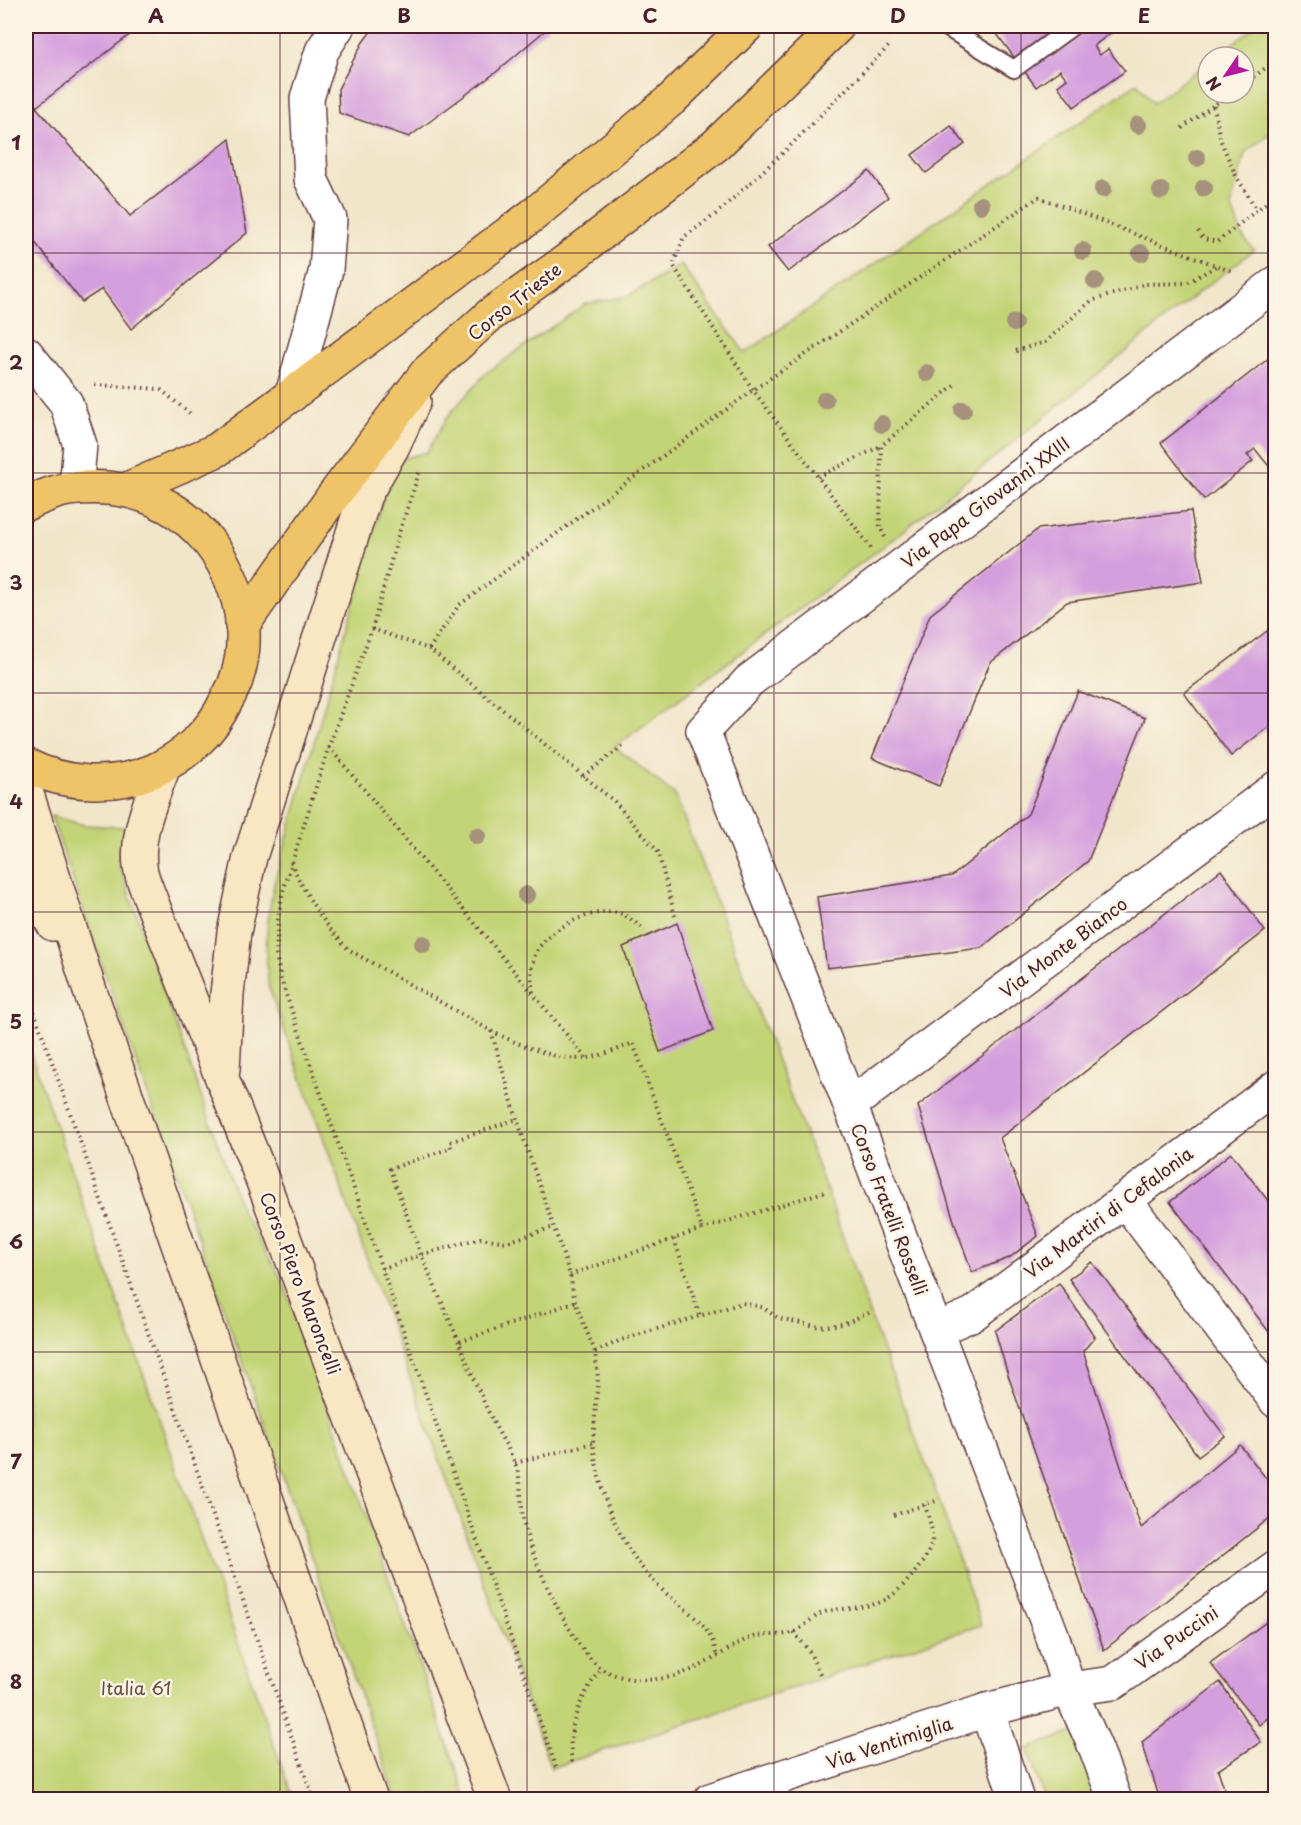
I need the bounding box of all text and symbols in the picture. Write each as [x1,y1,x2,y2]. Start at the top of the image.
text: A [148,0,164,30]
text: B [397,0,411,30]
text: C [642,0,658,30]
text: D [890,0,906,30]
text: E [1138,0,1150,30]
north arrow [1196,45,1256,105]
text: N [1199,72,1226,96]
text: 1 [11,127,21,157]
street label: Corso Trieste [461,256,567,346]
text: 2 [9,347,23,377]
street label: Via Papa Giovanni XXIII [895,429,1075,575]
text: 3 [9,567,23,597]
text: 4 [9,786,23,816]
street label: Via Monte Bianco [993,890,1133,1004]
text: 5 [10,1006,22,1036]
street label: Corso Fratelli Rosselli [845,1119,935,1299]
street label: Via Martiri di Cefalonia [1018,1139,1198,1285]
street label: Corso Piero Maroncelli [254,1188,348,1378]
text: 6 [9,1226,23,1256]
text: 7 [10,1446,22,1476]
street label: Via Puccini [1129,1598,1223,1676]
text: 8 [10,1666,22,1696]
park label: Italia 61 [101,1674,171,1701]
street label: Via Ventimiglia [822,1709,956,1775]

